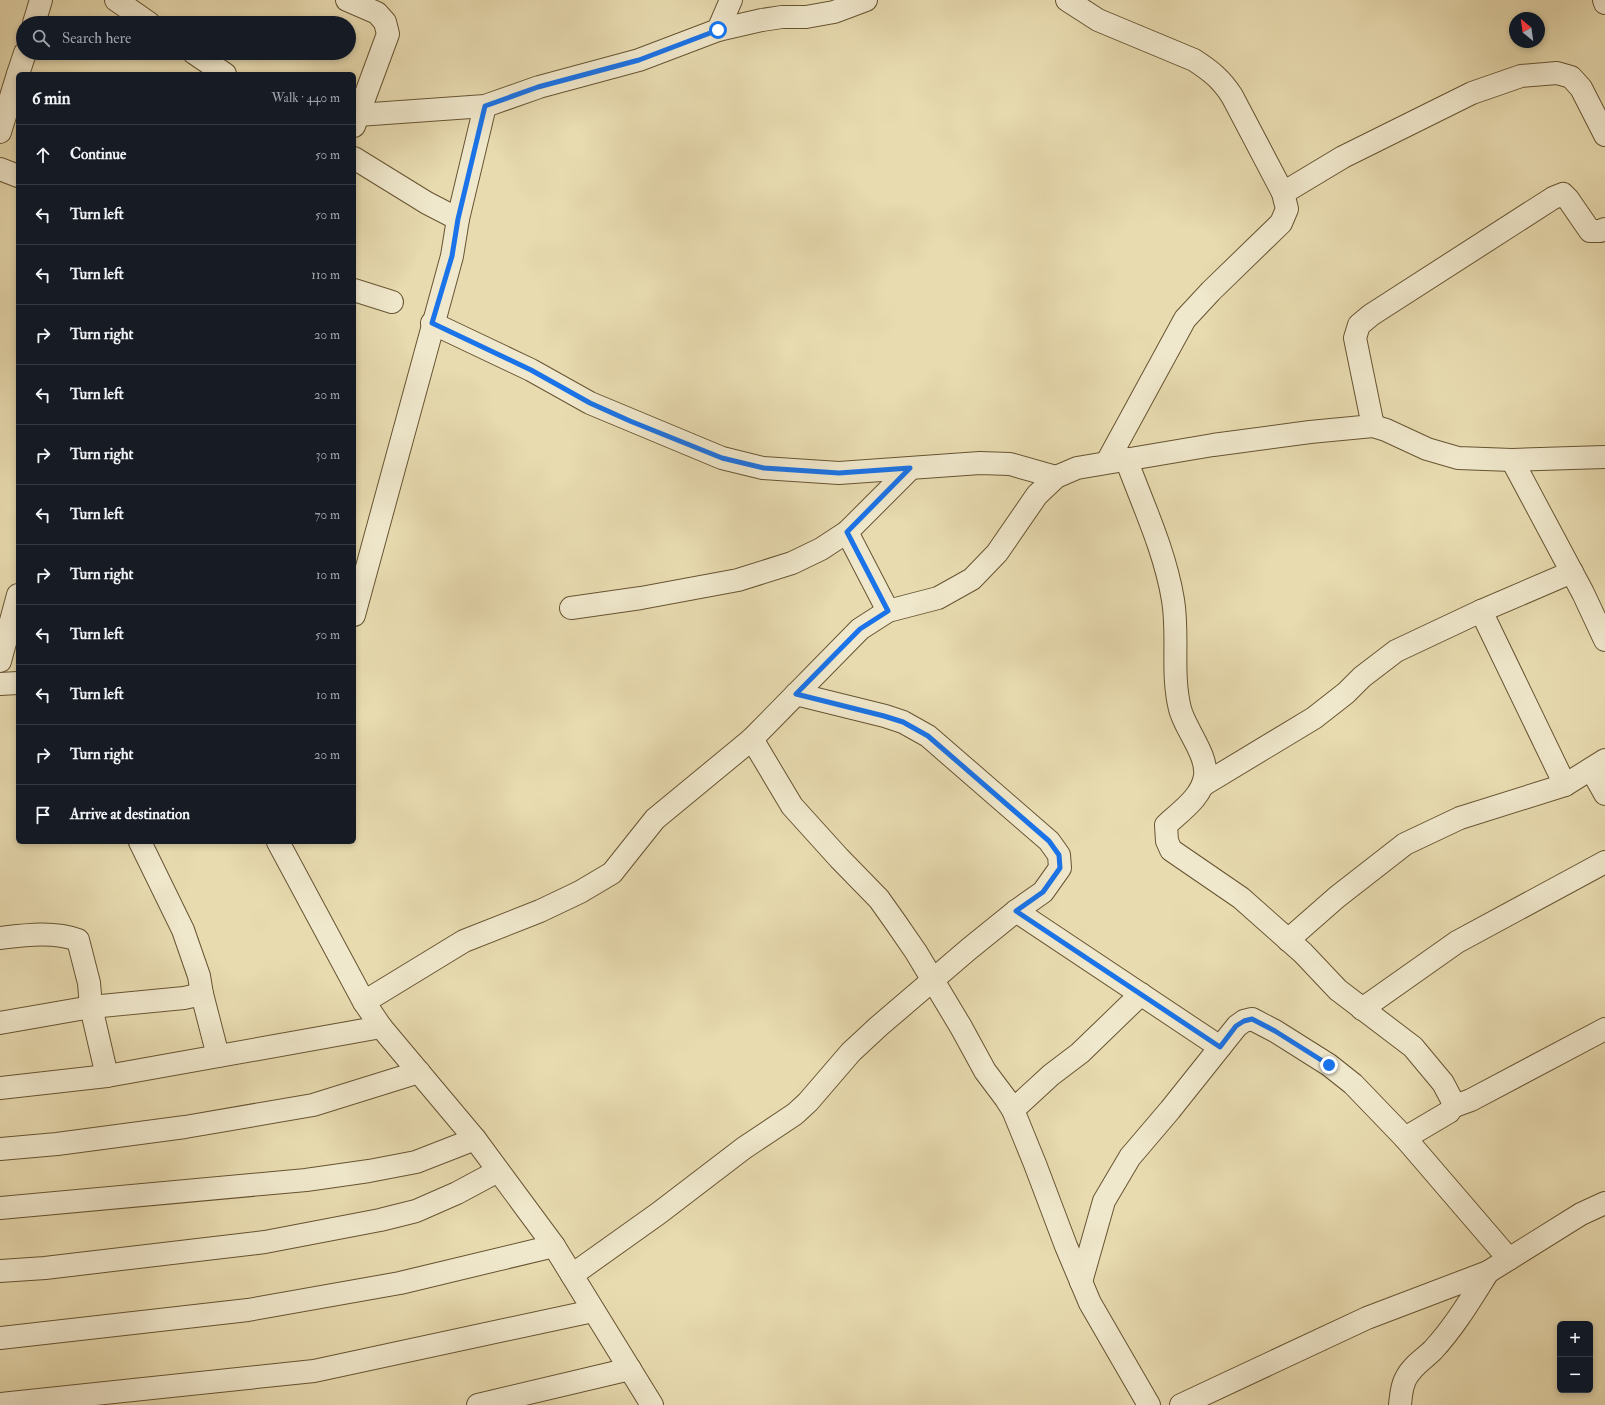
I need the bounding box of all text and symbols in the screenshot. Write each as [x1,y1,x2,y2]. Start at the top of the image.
north arrow [1509,12,1545,48]
search box [16,16,356,60]
route start [709,21,727,39]
icon: search [30,27,52,49]
text: Search here [62,29,131,48]
text: 6 min [32,88,71,109]
text: Walk · 440 m [271,90,340,106]
icon: ahead [32,144,54,166]
text: Continue [70,145,126,164]
text: 50 m [315,147,340,163]
icon: left [32,204,54,226]
text: Turn left [70,205,124,224]
text: 50 m [315,207,340,223]
icon: left [32,264,54,286]
text: Turn left [70,265,124,284]
text: 110 m [311,267,340,283]
icon: right [32,324,54,346]
text: Turn right [70,325,133,344]
text: 20 m [314,327,340,343]
icon: left [32,384,54,406]
text: Turn left [70,385,124,404]
text: 20 m [314,387,340,403]
icon: right [32,444,54,466]
text: Turn right [70,445,133,464]
text: 30 m [316,447,340,463]
icon: left [32,504,54,526]
text: Turn left [70,505,124,524]
text: 70 m [315,507,340,523]
icon: right [32,564,54,586]
text: Turn right [70,565,133,584]
text: 10 m [316,567,340,583]
icon: left [32,624,54,646]
text: Turn left [70,625,124,644]
text: 50 m [315,627,340,643]
icon: left [32,684,54,706]
text: Turn left [70,685,124,704]
text: 10 m [316,687,340,703]
icon: right [32,744,54,766]
text: Turn right [70,745,133,764]
text: 20 m [314,747,340,763]
icon: arrive [32,804,54,826]
text: Arrive at destination [70,805,190,824]
route end [1320,1056,1338,1074]
map controls [1557,1321,1593,1393]
button: + [1557,1321,1593,1357]
button: − [1557,1357,1593,1393]

